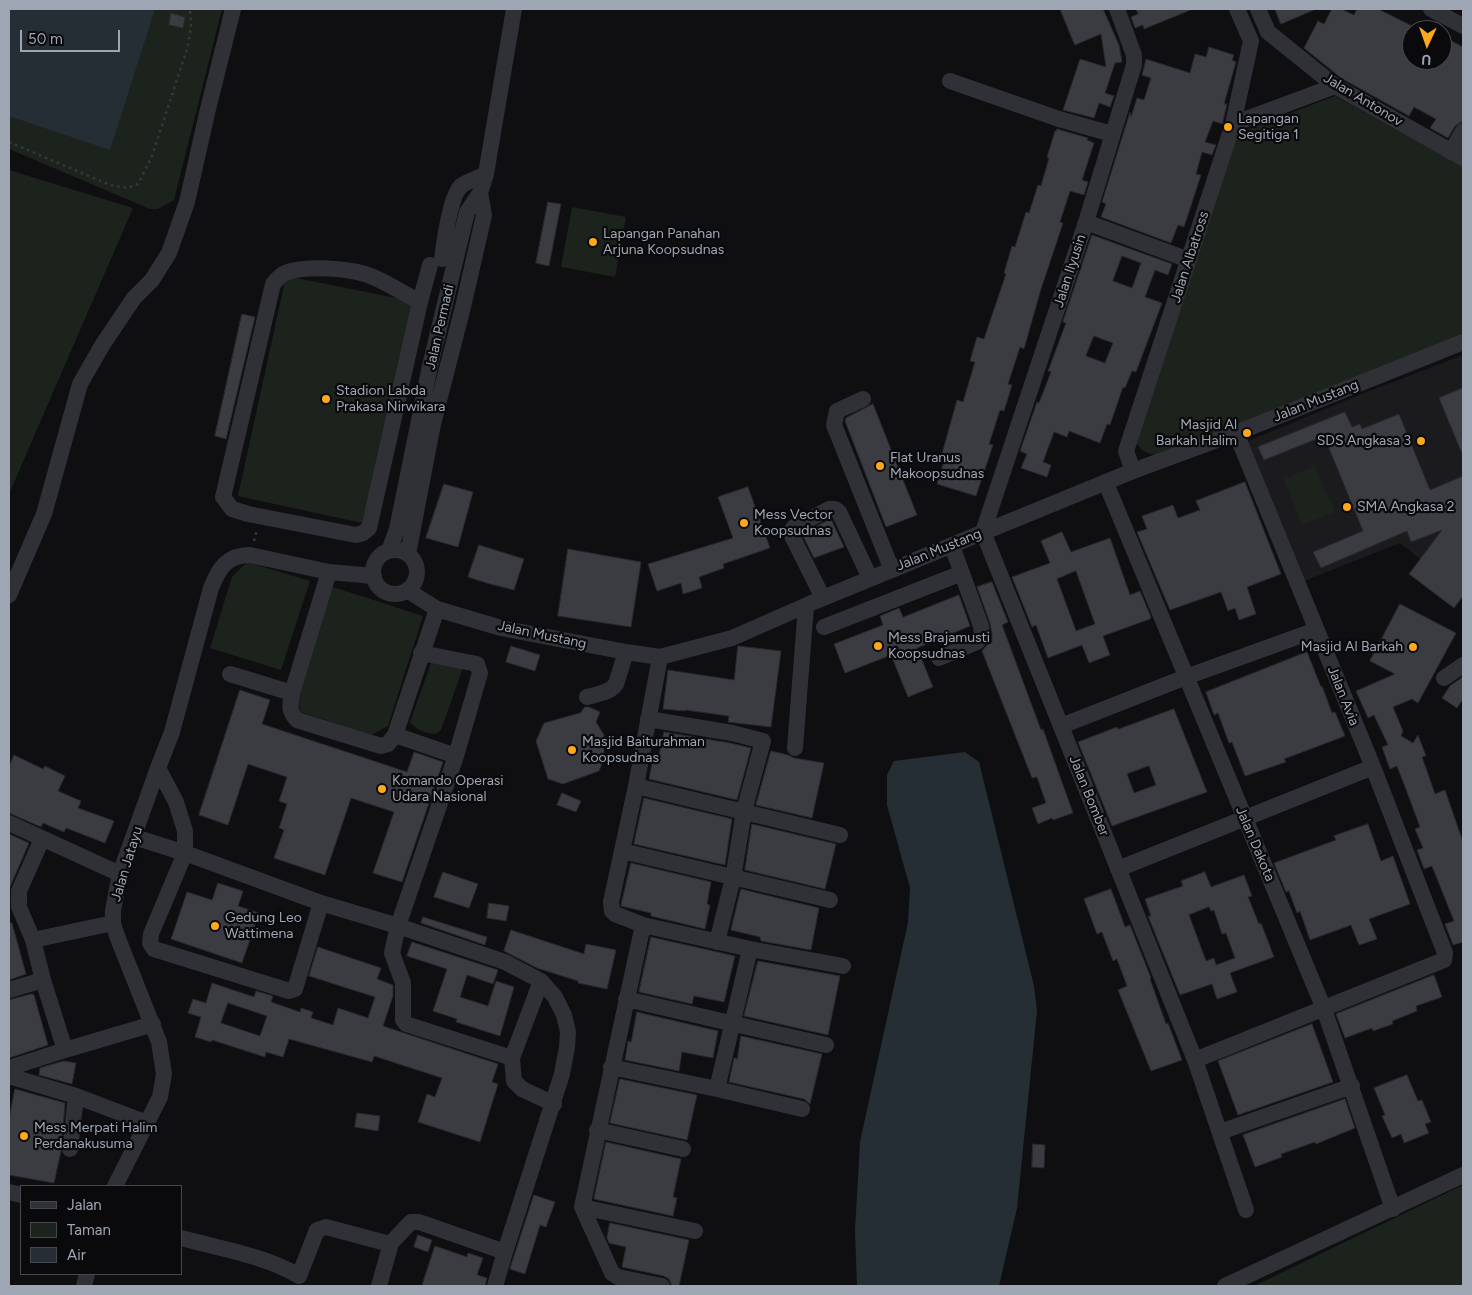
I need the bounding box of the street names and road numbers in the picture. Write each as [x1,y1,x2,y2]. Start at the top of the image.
street label: Jalan Antonov [1320,70,1406,130]
street label: Jalan Albatross [1167,209,1213,305]
street label: Jalan Ilyusin [1050,233,1090,309]
street label: Jalan Permadi [422,283,458,371]
street label: Jalan Mustang [1271,376,1361,426]
street label: Jalan Mustang [894,525,984,575]
street label: Jalan Mustang [496,617,588,653]
street label: Jalan Avia [1323,664,1363,728]
street label: Jalan Bomber [1065,753,1113,839]
street label: Jalan Dakota [1232,804,1278,884]
street label: Jalan Jatayu [108,824,146,904]

